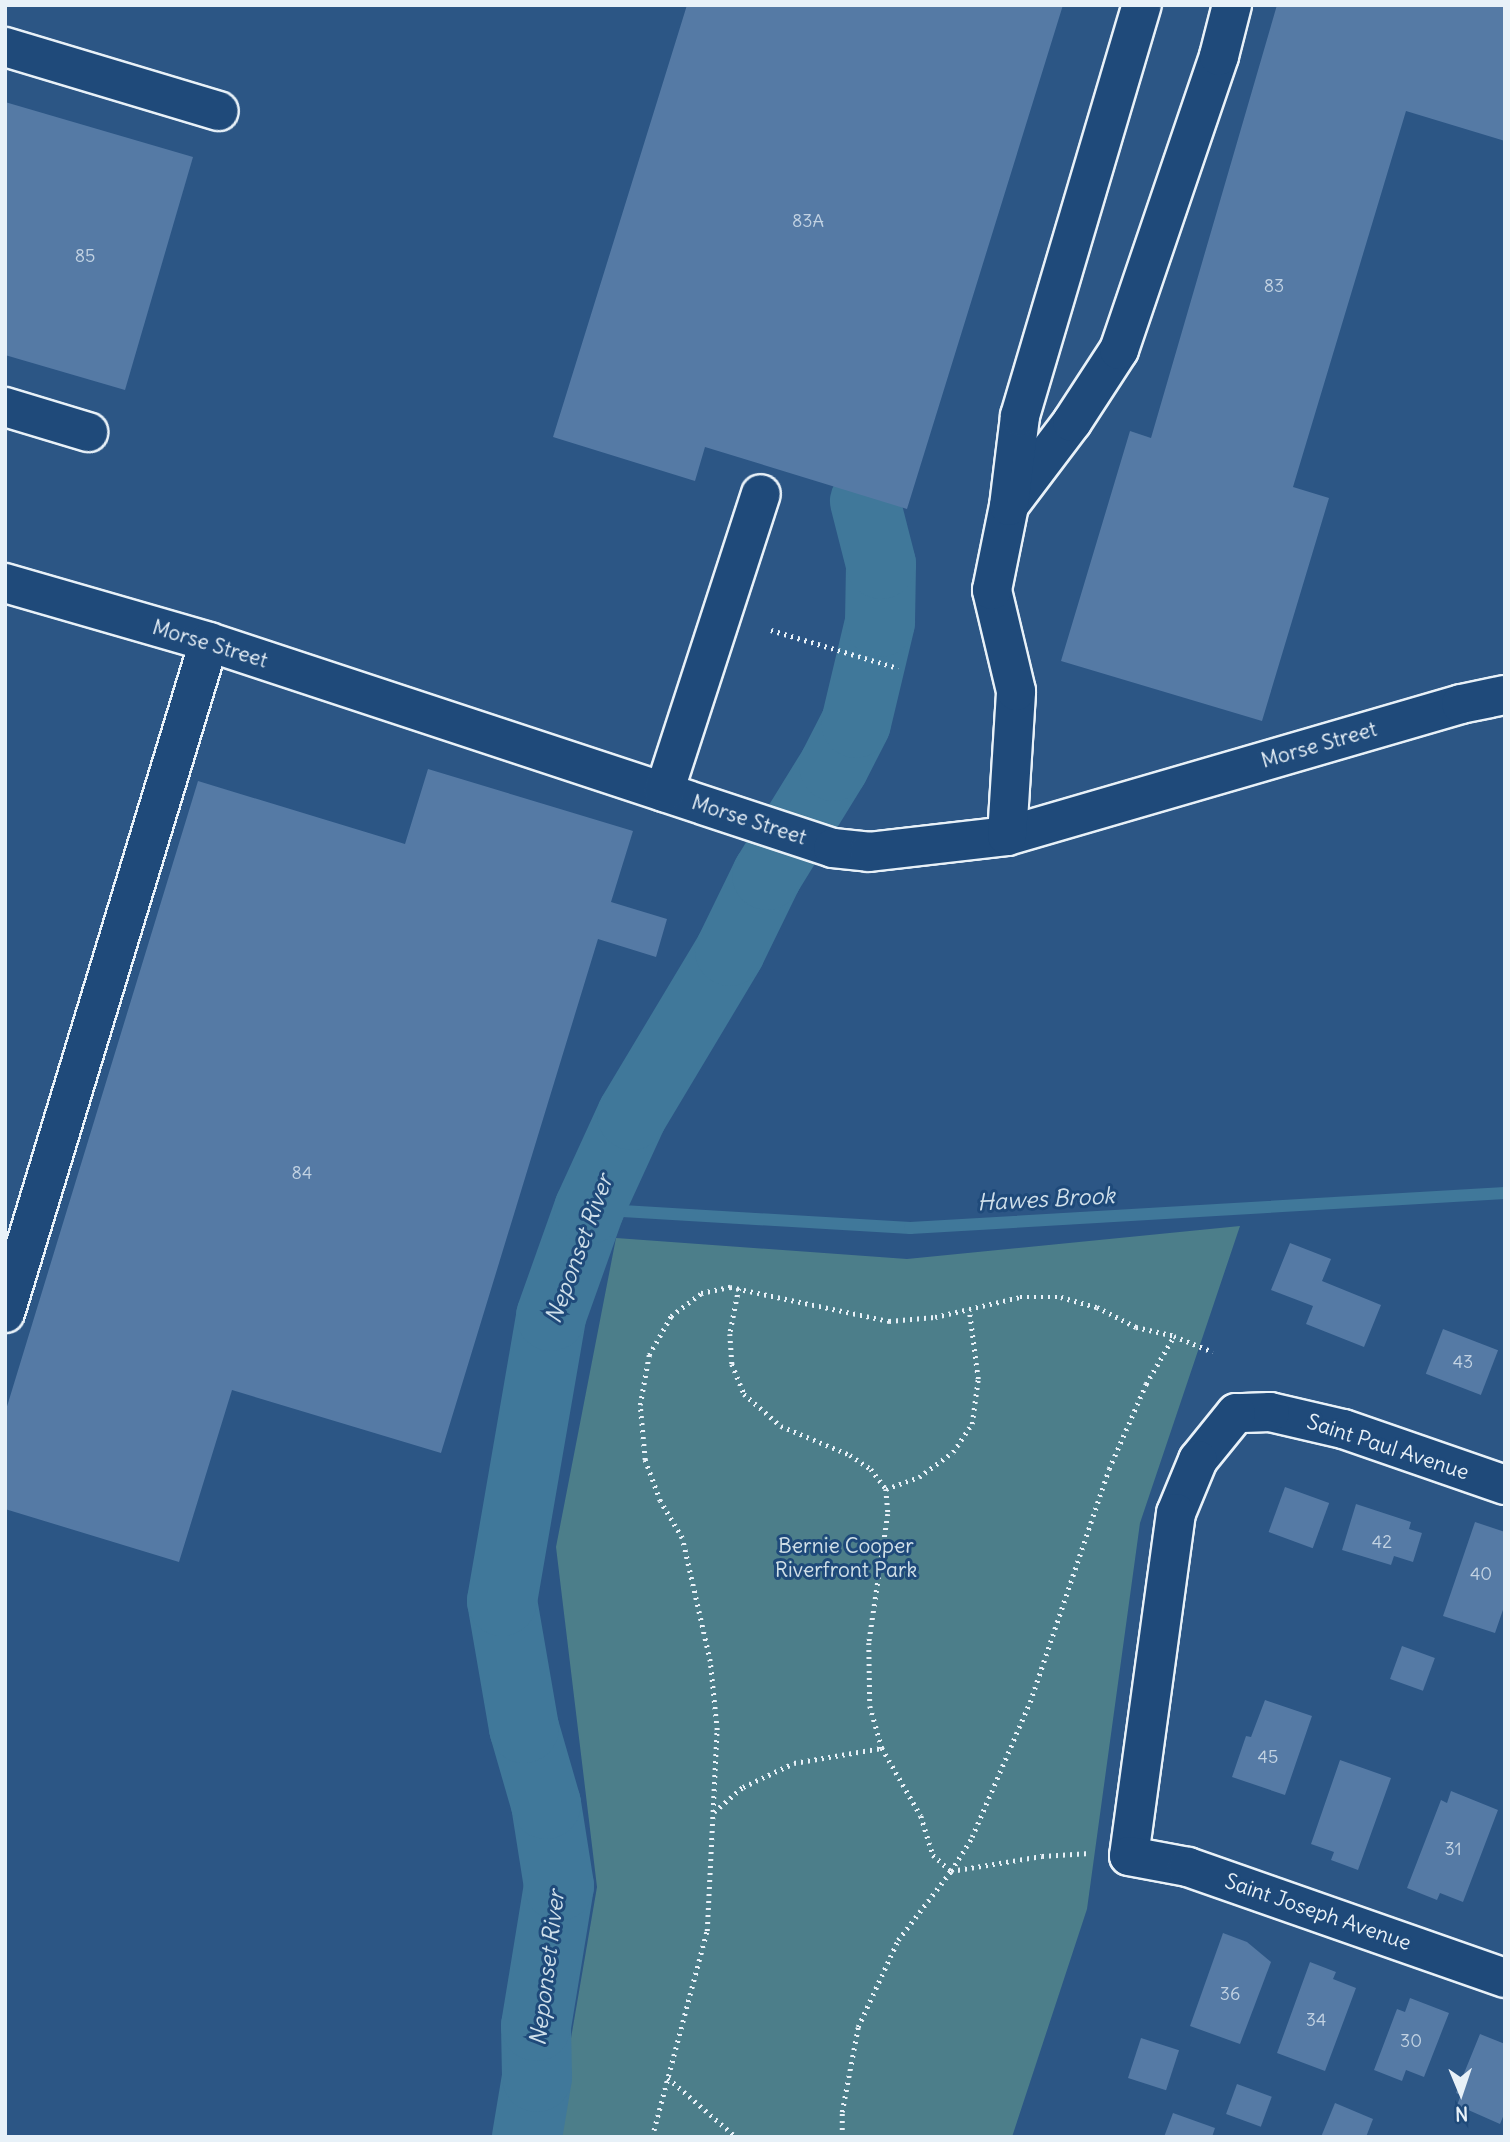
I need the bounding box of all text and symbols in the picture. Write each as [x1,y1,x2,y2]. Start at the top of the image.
house number: 83A [792,210,824,232]
house number: 85 [75,245,95,267]
house number: 83 [1264,275,1284,297]
street label: Morse Street [149,615,271,673]
street label: Morse Street [1258,716,1380,774]
street label: Morse Street [688,790,810,850]
house number: 84 [292,1162,312,1184]
water label: Neponset River [539,1171,619,1327]
water label: Hawes Brook [976,1182,1116,1216]
house number: 43 [1453,1351,1473,1373]
street label: Saint Paul Avenue [1304,1409,1472,1485]
house number: 42 [1372,1531,1392,1553]
park label: Bernie Cooper Riverfront Park [775,1533,917,1583]
house number: 40 [1470,1563,1492,1585]
house number: 45 [1258,1746,1278,1768]
house number: 31 [1444,1838,1462,1860]
street label: Saint Joseph Avenue [1222,1868,1414,1956]
water label: Neponset River [524,1889,570,2047]
house number: 36 [1220,1983,1240,2005]
house number: 34 [1306,2009,1326,2031]
house number: 30 [1400,2030,1422,2052]
north arrow [1426,2058,1496,2128]
text: N [1455,2102,1469,2126]

